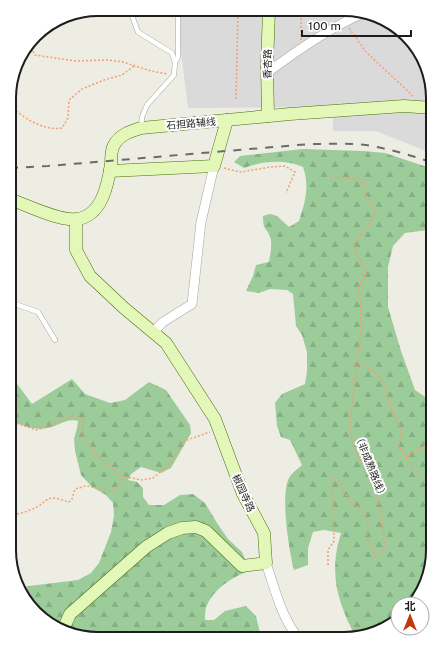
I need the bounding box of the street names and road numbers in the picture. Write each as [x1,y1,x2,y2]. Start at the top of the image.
street label: 香杏路 [261,49,273,79]
street label: 石担路辅线 [166,115,216,131]
street label: （非成熟路线） [352,431,390,501]
street label: 椒园寺路 [230,472,258,514]

